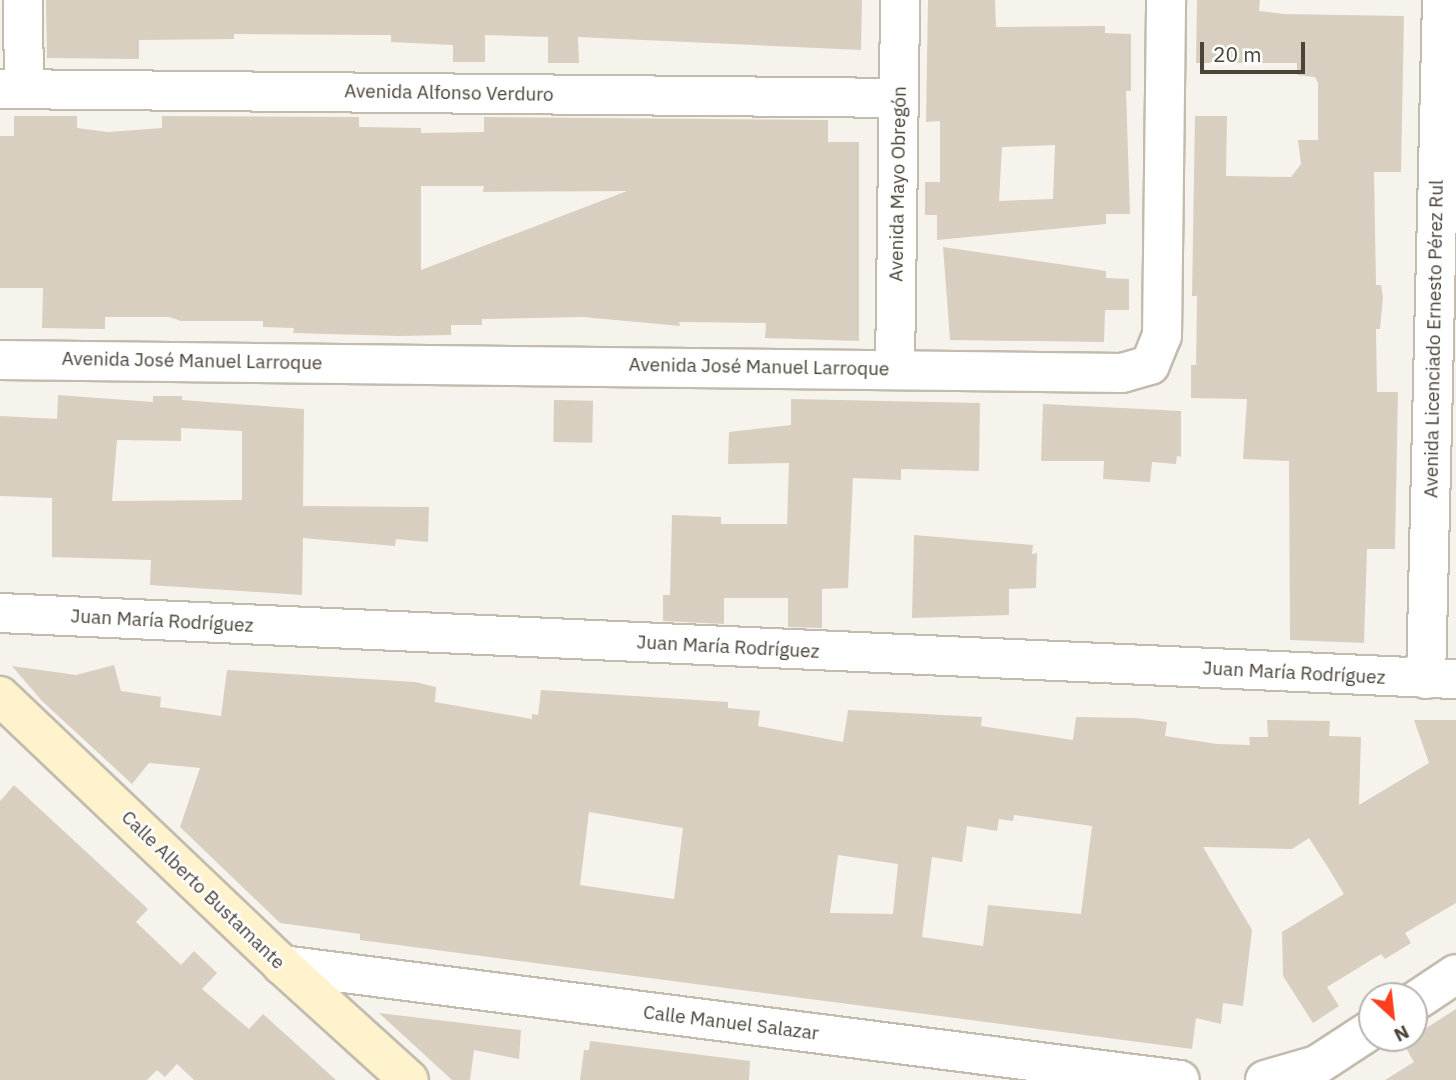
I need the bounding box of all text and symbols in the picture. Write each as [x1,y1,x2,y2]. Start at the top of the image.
scale bar [1204,28,1309,72]
text: 20 m [1213,40,1262,68]
street label: Avenida Alfonso Verduro [344,80,554,106]
street label: Avenida Mayo Obregón [885,86,911,282]
street label: Avenida Licenciado Ernesto Pérez Rul [1420,180,1448,498]
street label: Avenida José Manuel Larroque [61,347,323,375]
street label: Avenida José Manuel Larroque [628,353,890,381]
street label: Juan María Rodríguez [70,605,254,637]
street label: Juan María Rodríguez [636,631,820,663]
street label: Juan María Rodríguez [1202,657,1386,689]
street label: Calle Alberto Bustamante [117,806,289,974]
north arrow [1358,982,1428,1052]
street label: Calle Manuel Salazar [642,1001,820,1045]
text: N [1390,1020,1413,1048]

